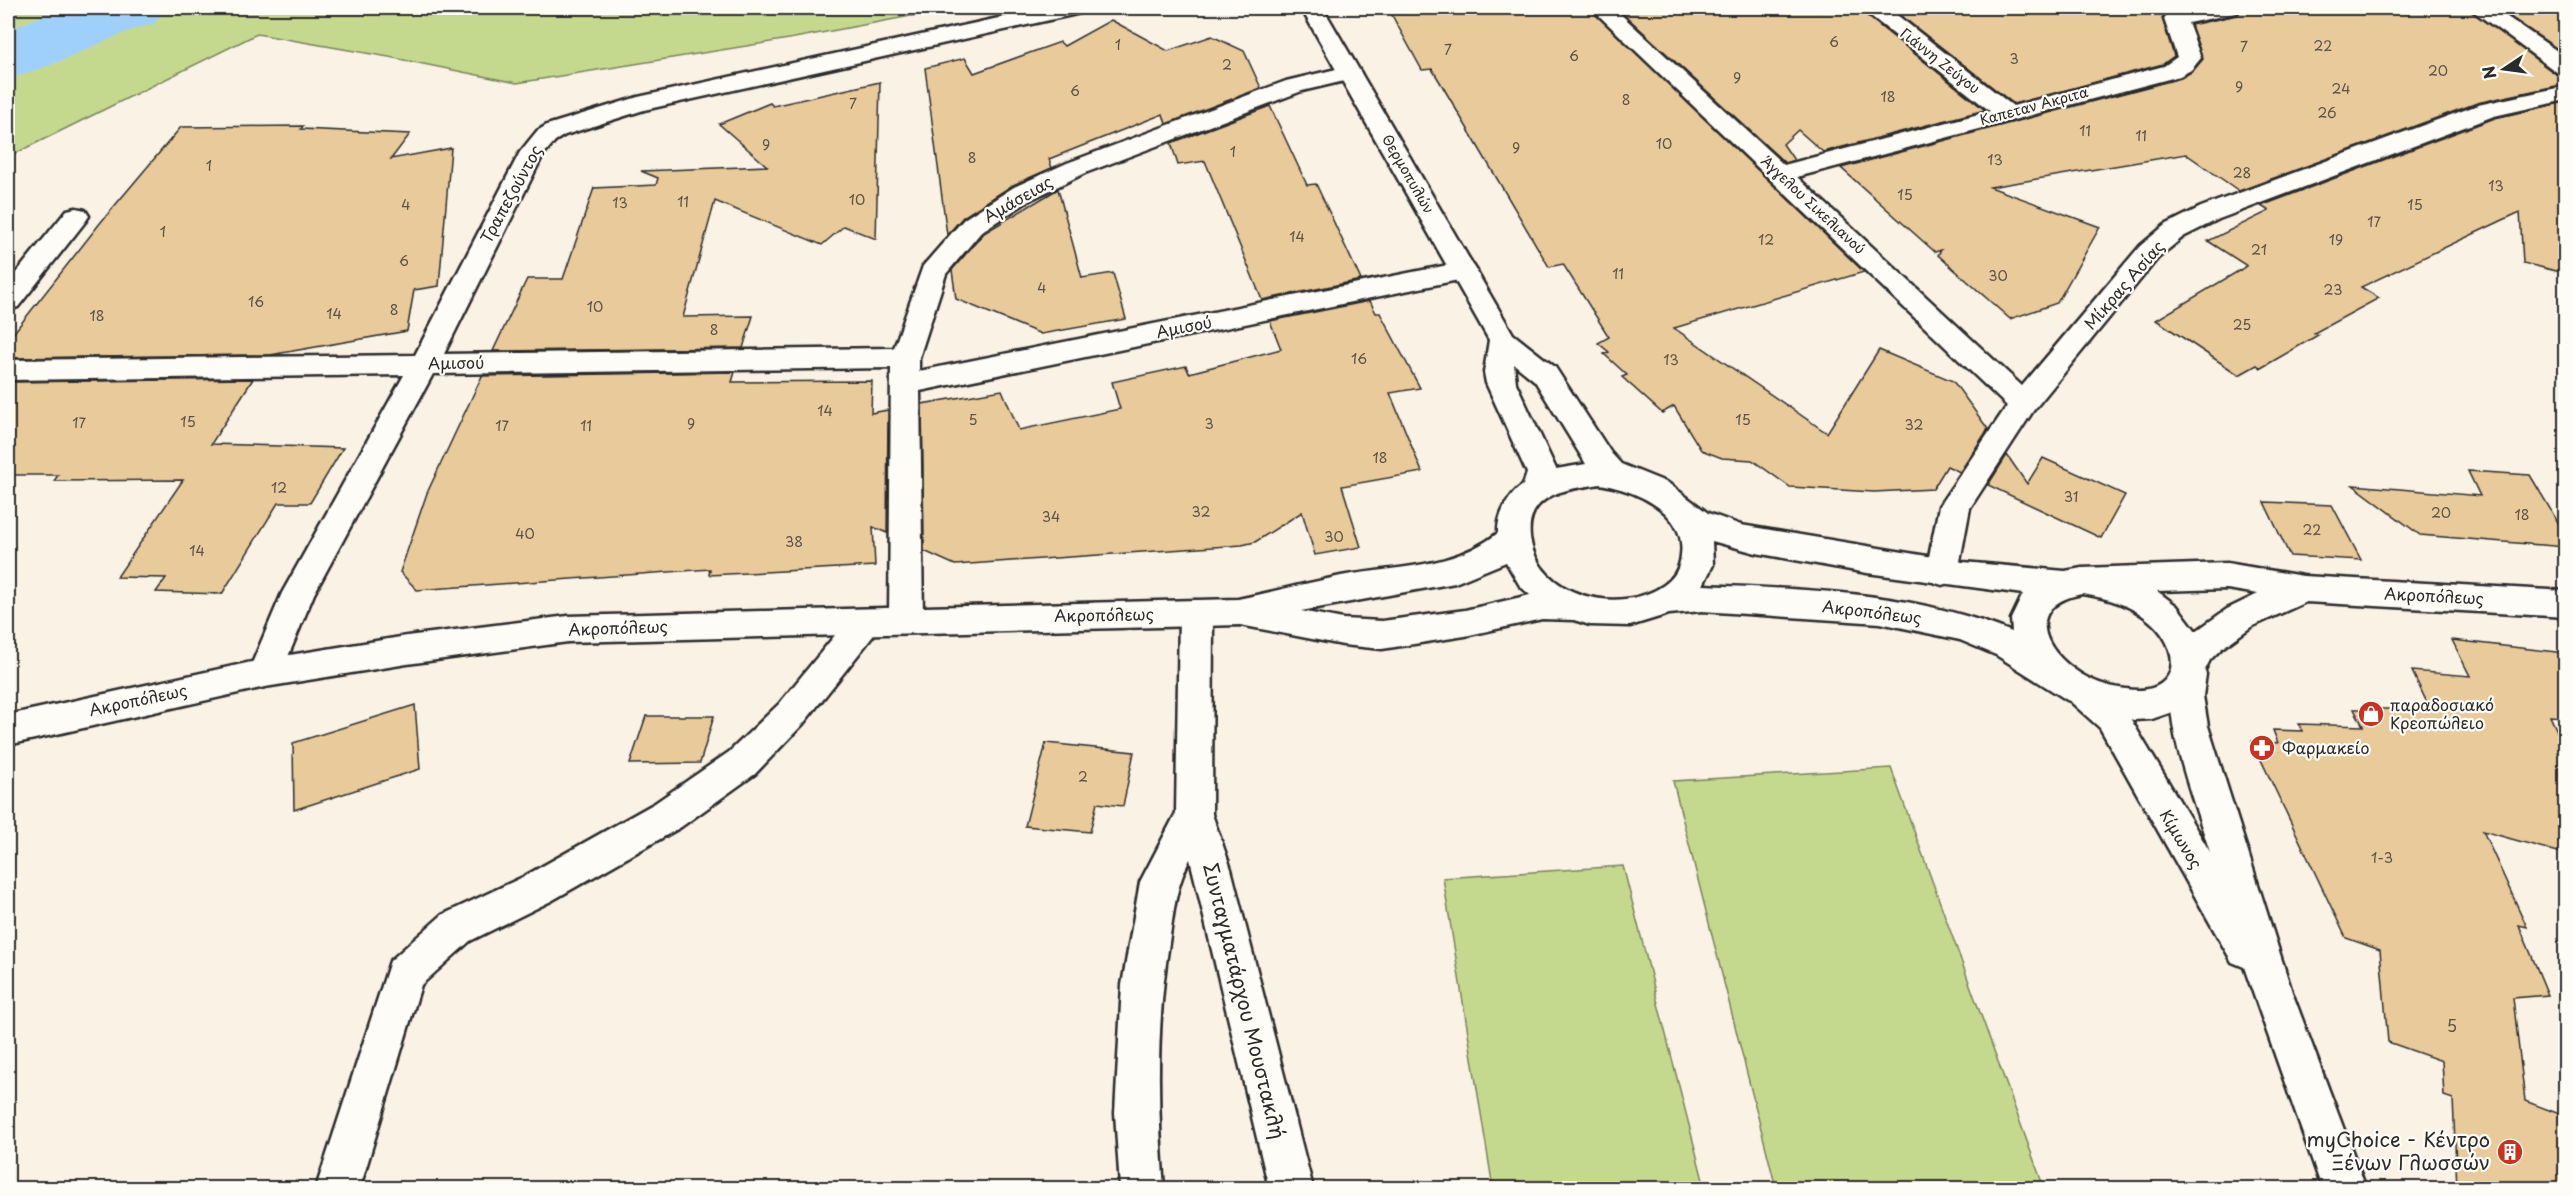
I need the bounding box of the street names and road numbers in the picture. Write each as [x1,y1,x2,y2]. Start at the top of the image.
street label: Γιάννη Ζεύγου [1896,23,1985,98]
street label: Καπεταν Ακριτα [1977,81,2090,130]
street label: Θερμοπυλών [1377,130,1440,217]
street label: Τραπεζούντος [473,140,547,247]
street label: Άγγελου Σικελιανού [1757,151,1870,259]
street label: Αμάσειας [979,169,1056,228]
street label: Μίκρας Ασίας [2078,234,2169,334]
street label: Αμισού [1154,309,1214,343]
street label: Αμισού [428,350,484,374]
street label: Ακροπόλεως [2384,580,2484,610]
street label: Ακροπόλεως [1821,593,1923,629]
street label: Ακροπόλεως [1054,601,1154,627]
street label: Ακροπόλεως [568,613,668,641]
street label: Ακροπόλεως [87,677,189,721]
street label: Κίμωνος [2155,804,2209,873]
street label: Συνταγματάρχου Μουστακλή [1196,860,1294,1142]

